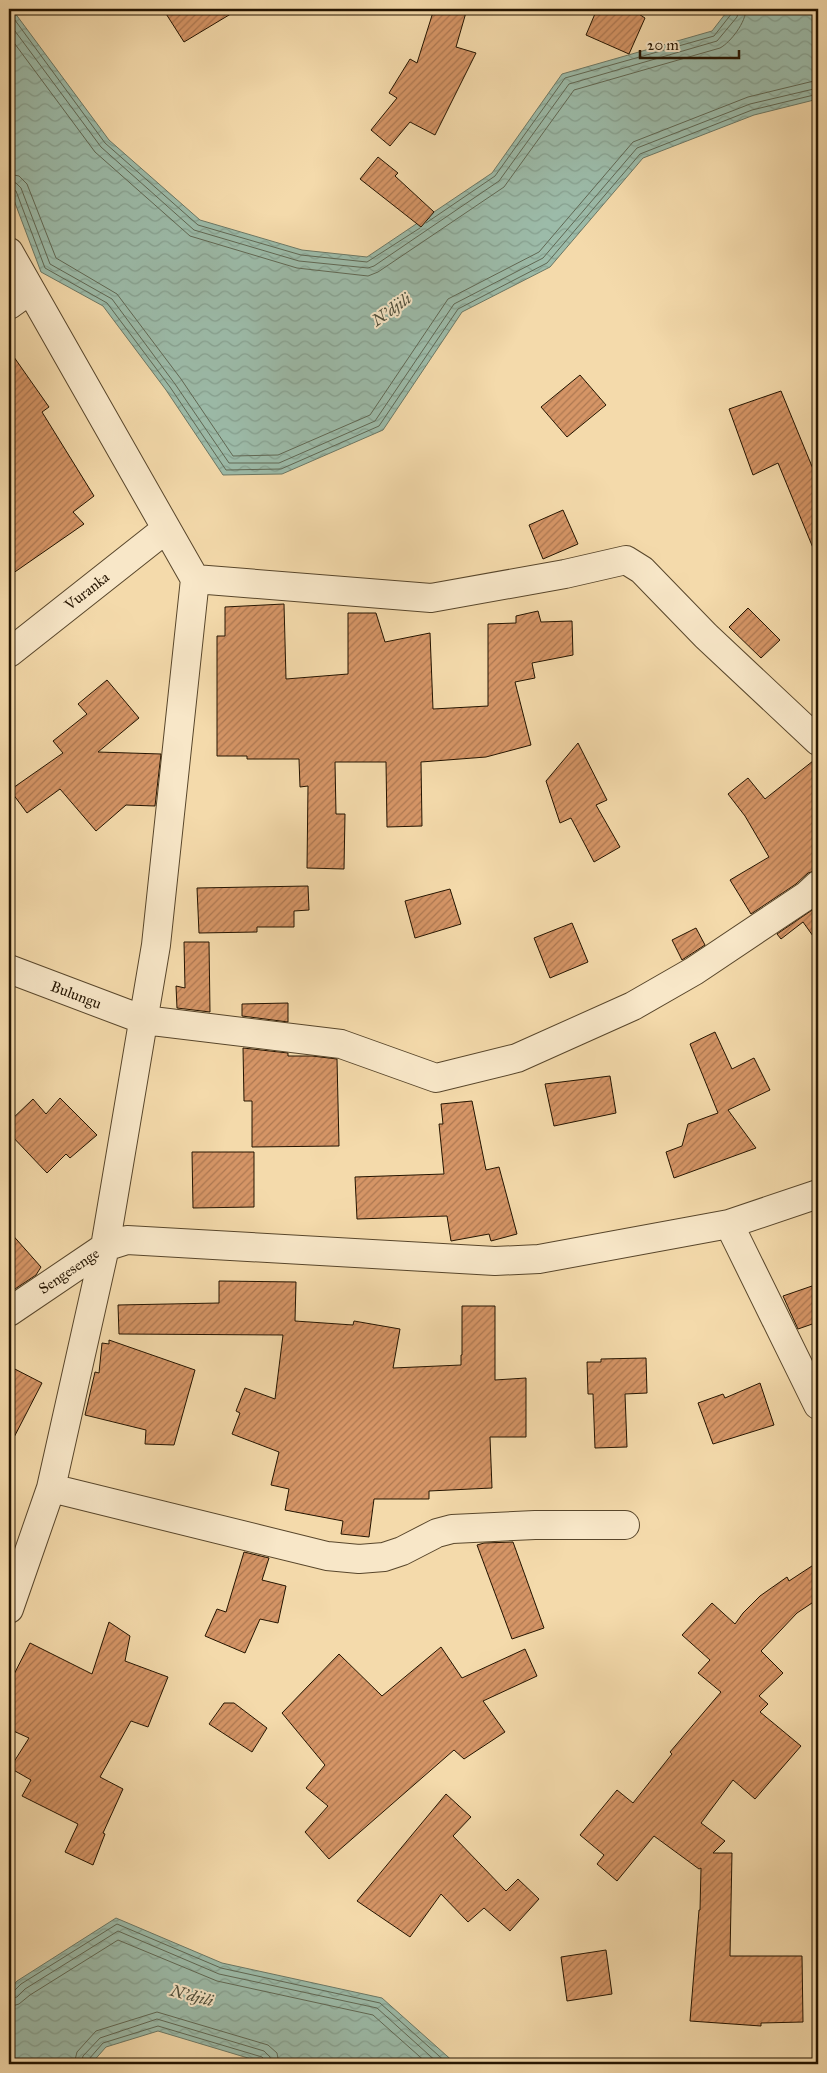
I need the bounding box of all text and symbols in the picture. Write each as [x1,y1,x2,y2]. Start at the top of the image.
scale bar [640,28,738,60]
text: 20 m [647,36,679,54]
water label: N'djili [367,289,415,331]
street label: Vuranka [60,568,113,615]
street label: Bulungu [48,977,104,1013]
street label: Sengesenge [35,1244,103,1298]
water label: N'djili [167,1980,216,2011]

